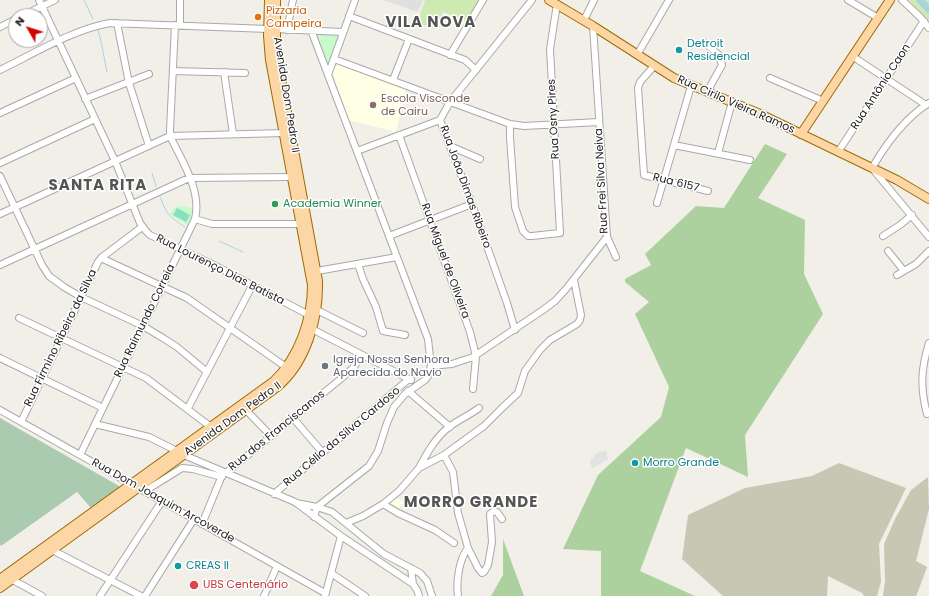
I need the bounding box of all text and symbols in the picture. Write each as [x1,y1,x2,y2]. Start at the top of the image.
place label: Pizzaria Campeira [266,4,322,30]
north arrow [8,8,48,48]
marker: Pizzaria Campeira [253,12,263,22]
text: N [11,13,28,29]
district label: VILA NOVA [386,14,476,32]
street label: Avenida Dom Pedro II [270,36,302,154]
place label: Detroit Residencial [687,37,750,63]
street label: Rua Antônio Caon [848,42,914,132]
marker: Detroit Residencial [674,45,684,55]
street label: Rua Cirilo Vieira Ramos [675,73,797,137]
street label: Rua Osny Pires [545,79,563,159]
place label: Escola Visconde de Cairu [381,92,470,118]
marker: Escola Visconde de Cairu [368,100,378,110]
street label: Rua João Dimas Ribeiro [437,124,493,250]
street label: Rua Frei Silva Neiva [593,128,611,234]
street label: Rua 6157 [651,171,701,195]
district label: SANTA RITA [49,177,147,195]
place label: Academia Winner [283,197,382,211]
marker: Academia Winner [270,199,280,209]
street label: Rua Miguel de Oliveira [418,202,472,320]
street label: Rua Lourenço Dias Batista [154,232,286,308]
street label: Rua Raimundo Correia [112,262,178,380]
street label: Rua Firmino Ribeiro da Silva [22,267,100,409]
place label: Igreja Nossa Senhora Aparecida do Navio [333,353,450,379]
marker: Igreja Nossa Senhora Aparecida do Navio [320,361,330,371]
street label: Avenida Dom Pedro II [182,379,284,459]
street label: Rua Célio da Silva Cardoso [281,384,403,490]
street label: Rua dos Franciscanos [226,388,328,474]
street label: Rua Dom Joaquim Arcoverde [89,456,237,546]
place label: Morro Grande [643,456,719,470]
marker: Morro Grande [630,458,640,468]
district label: MORRO GRANDE [404,494,538,512]
place label: CREAS II [186,559,229,573]
marker: CREAS II [173,561,183,571]
place label: UBS Centenário [203,578,288,592]
marker: UBS Centenário [188,579,200,591]

